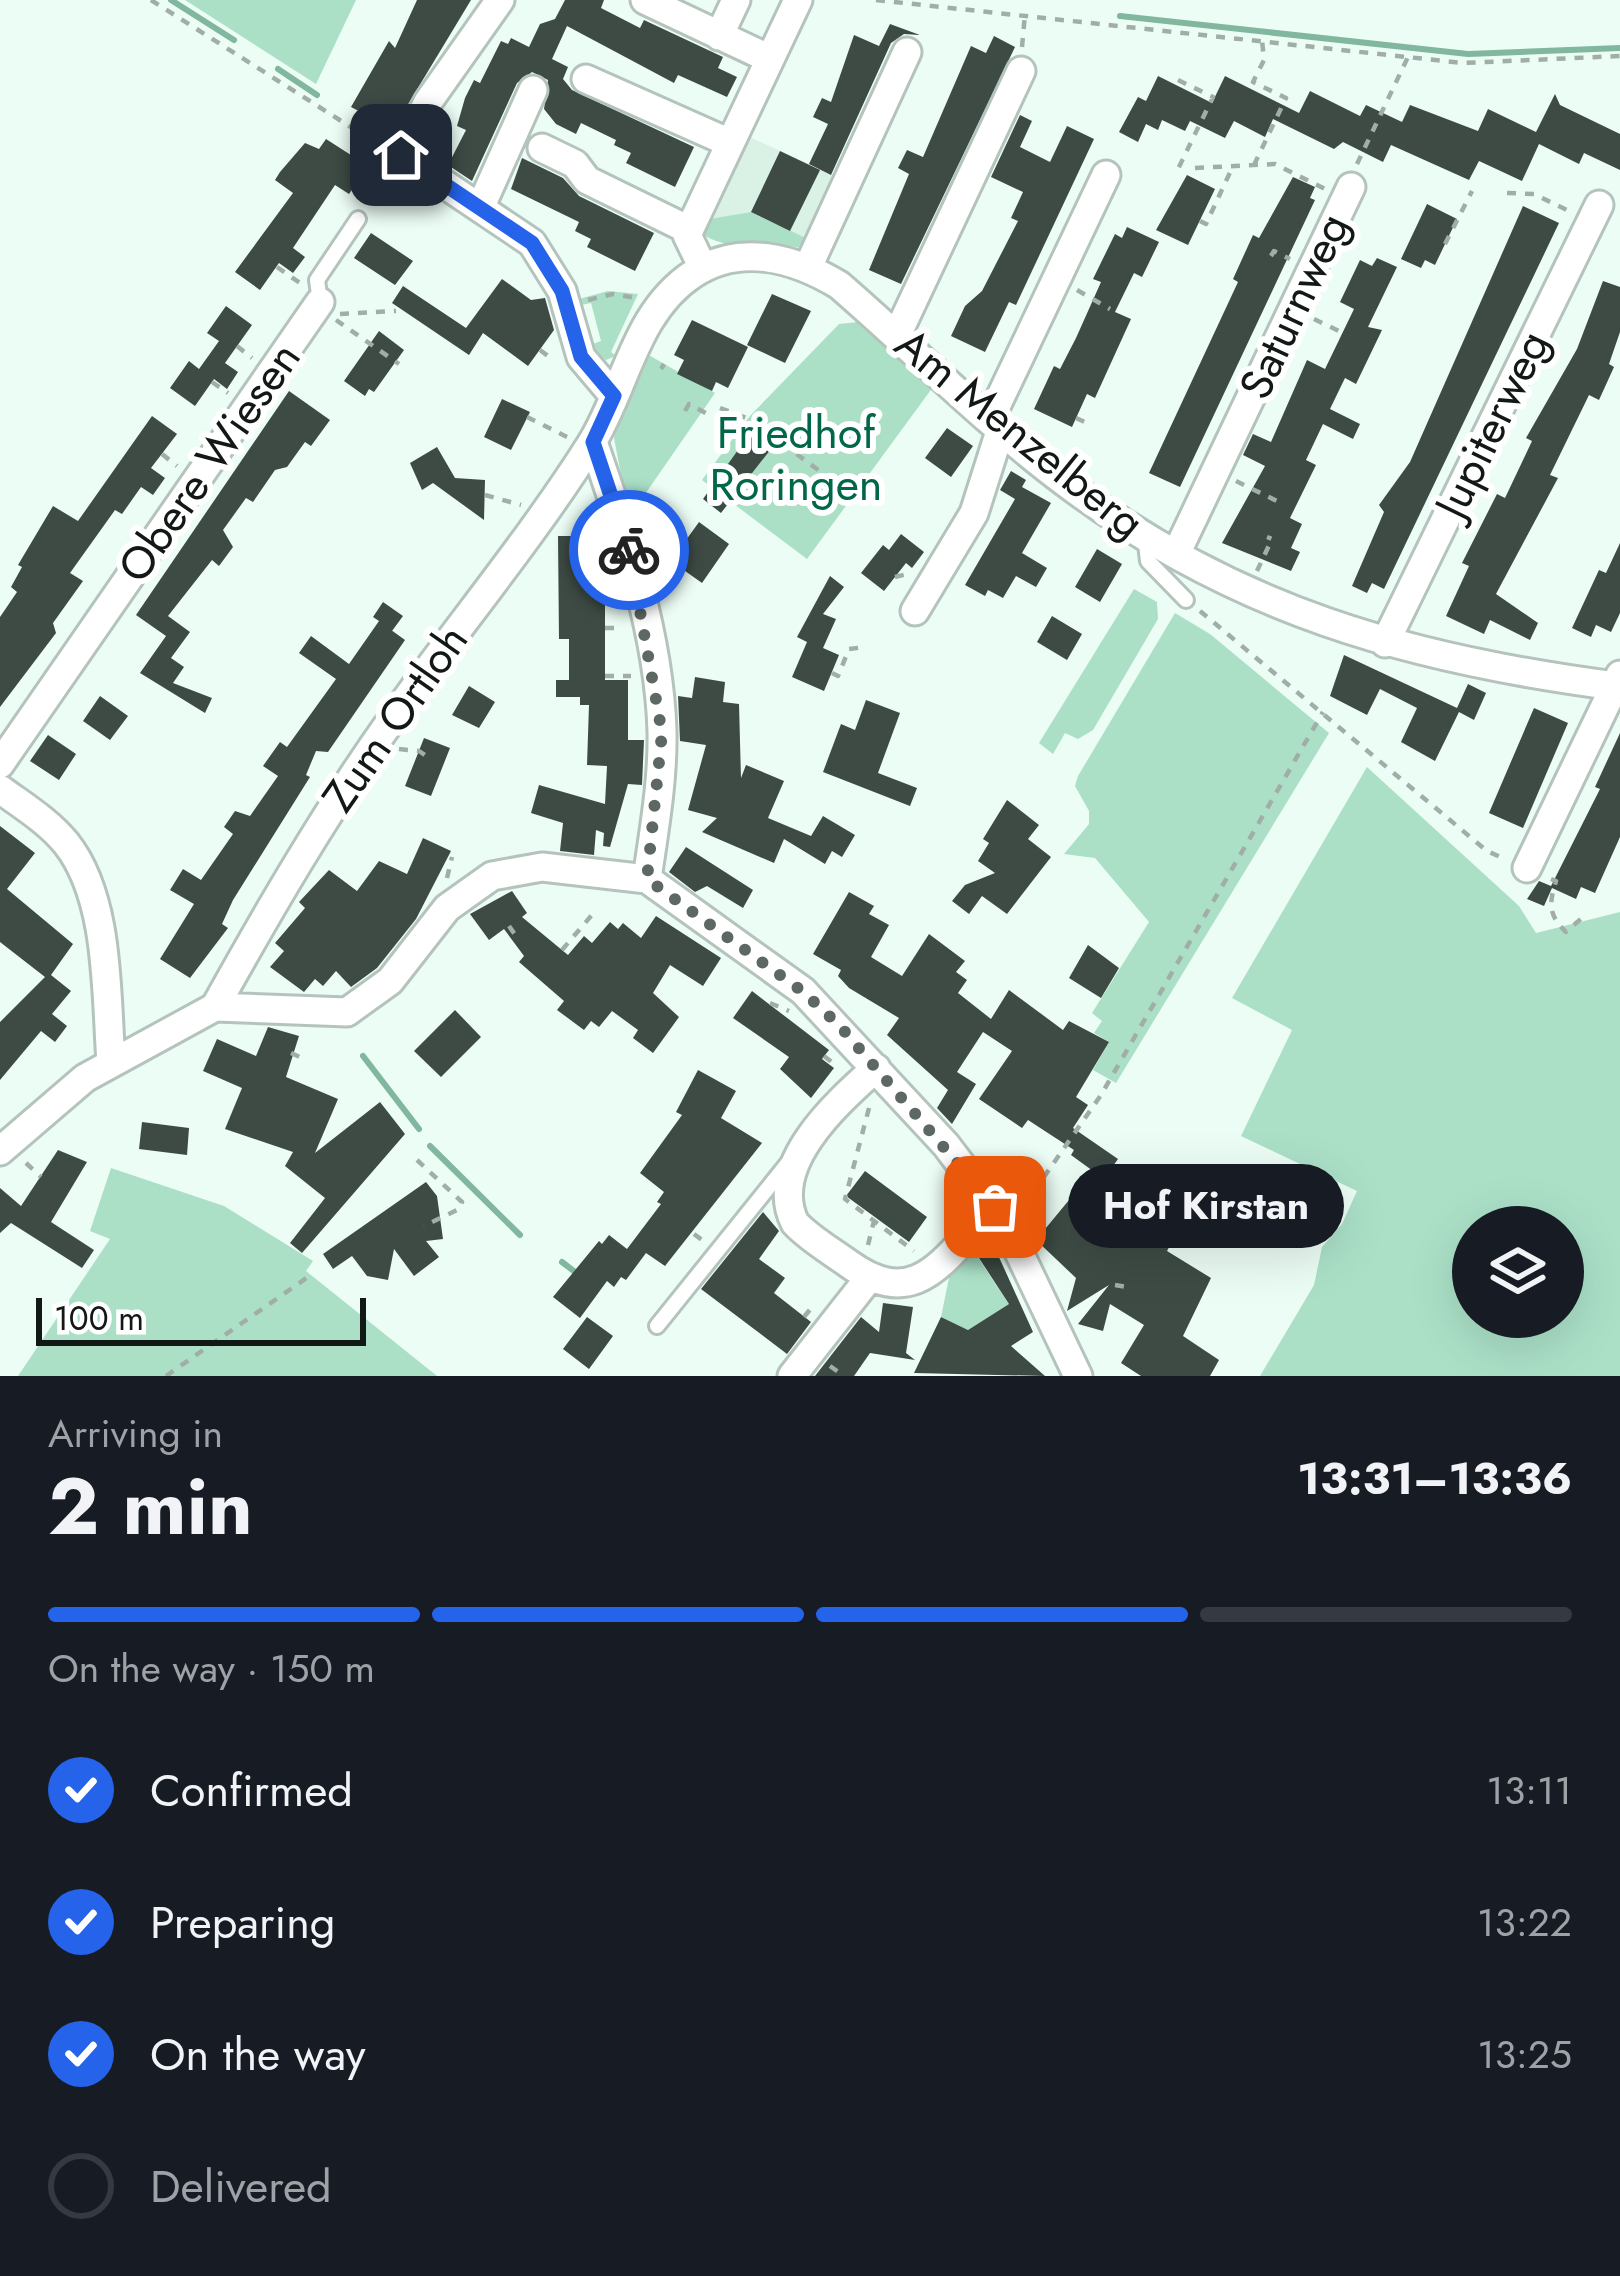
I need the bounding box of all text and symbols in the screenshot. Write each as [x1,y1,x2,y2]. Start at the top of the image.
pin [350,104,452,206]
icon: home [368,122,434,188]
street label: Saturnweg [1223,202,1365,410]
street label: Am Menzelberg [881,312,1159,554]
street label: Jupiterweg [1416,319,1565,533]
street label: Obere Wiesen [102,329,316,595]
park label: Friedhof Roringen [710,400,882,517]
courier [569,490,689,610]
icon: bike [596,517,662,583]
street label: Zum Ortloh [307,611,483,825]
pin [944,1156,1046,1258]
callout: Hof Kirstan [1067,1165,1343,1249]
icon: bag [962,1174,1028,1240]
text: Hof Kirstan [1103,1177,1309,1234]
map controls [1452,1206,1584,1338]
button: layers [1452,1206,1584,1338]
scale bar [36,1292,366,1345]
text: 100 m [54,1295,144,1342]
text: Arriving in [48,1405,223,1462]
text: 13:31–13:36 [1297,1446,1572,1511]
text: 2 min [48,1451,253,1563]
text: On the way · 150 m [48,1640,375,1697]
icon: check [48,1757,114,1823]
text: Confirmed [150,1758,353,1823]
text: 13:11 [1486,1762,1572,1819]
icon: check [48,1889,114,1955]
text: Preparing [150,1890,335,1955]
text: 13:22 [1477,1894,1572,1951]
icon: check [48,2021,114,2087]
text: On the way [150,2022,366,2087]
text: 13:25 [1477,2026,1572,2083]
text: Delivered [150,2154,332,2219]

